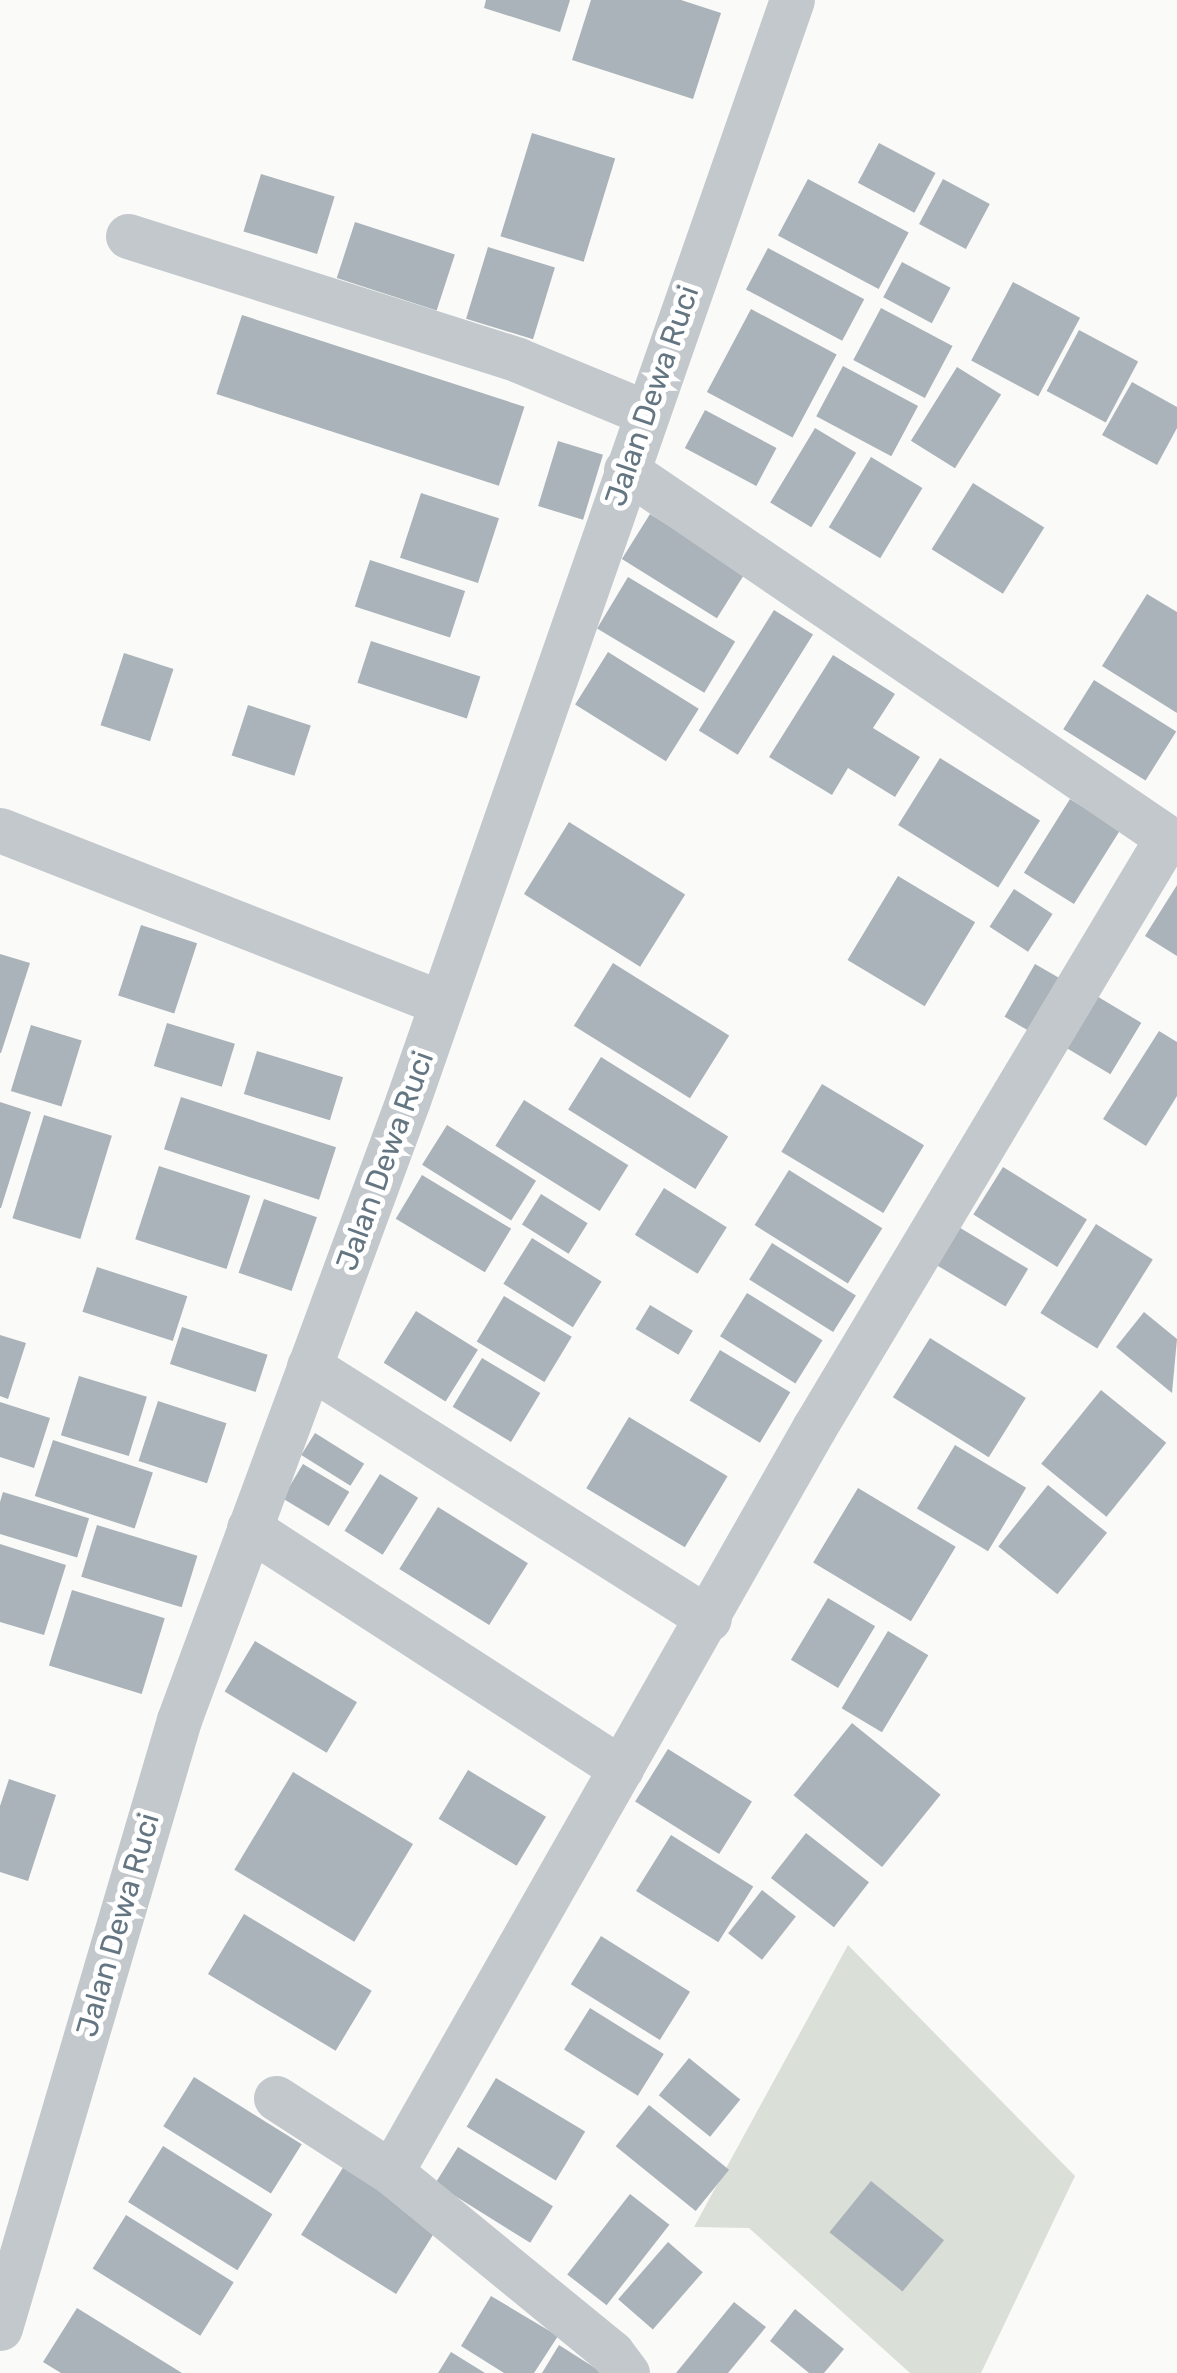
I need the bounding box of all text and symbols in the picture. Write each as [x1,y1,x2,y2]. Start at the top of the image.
street label: Jalan Dewa Ruci [597,281,707,511]
street label: Jalan Dewa Ruci [329,1046,441,1276]
street label: Jalan Dewa Ruci [69,1809,167,2041]

